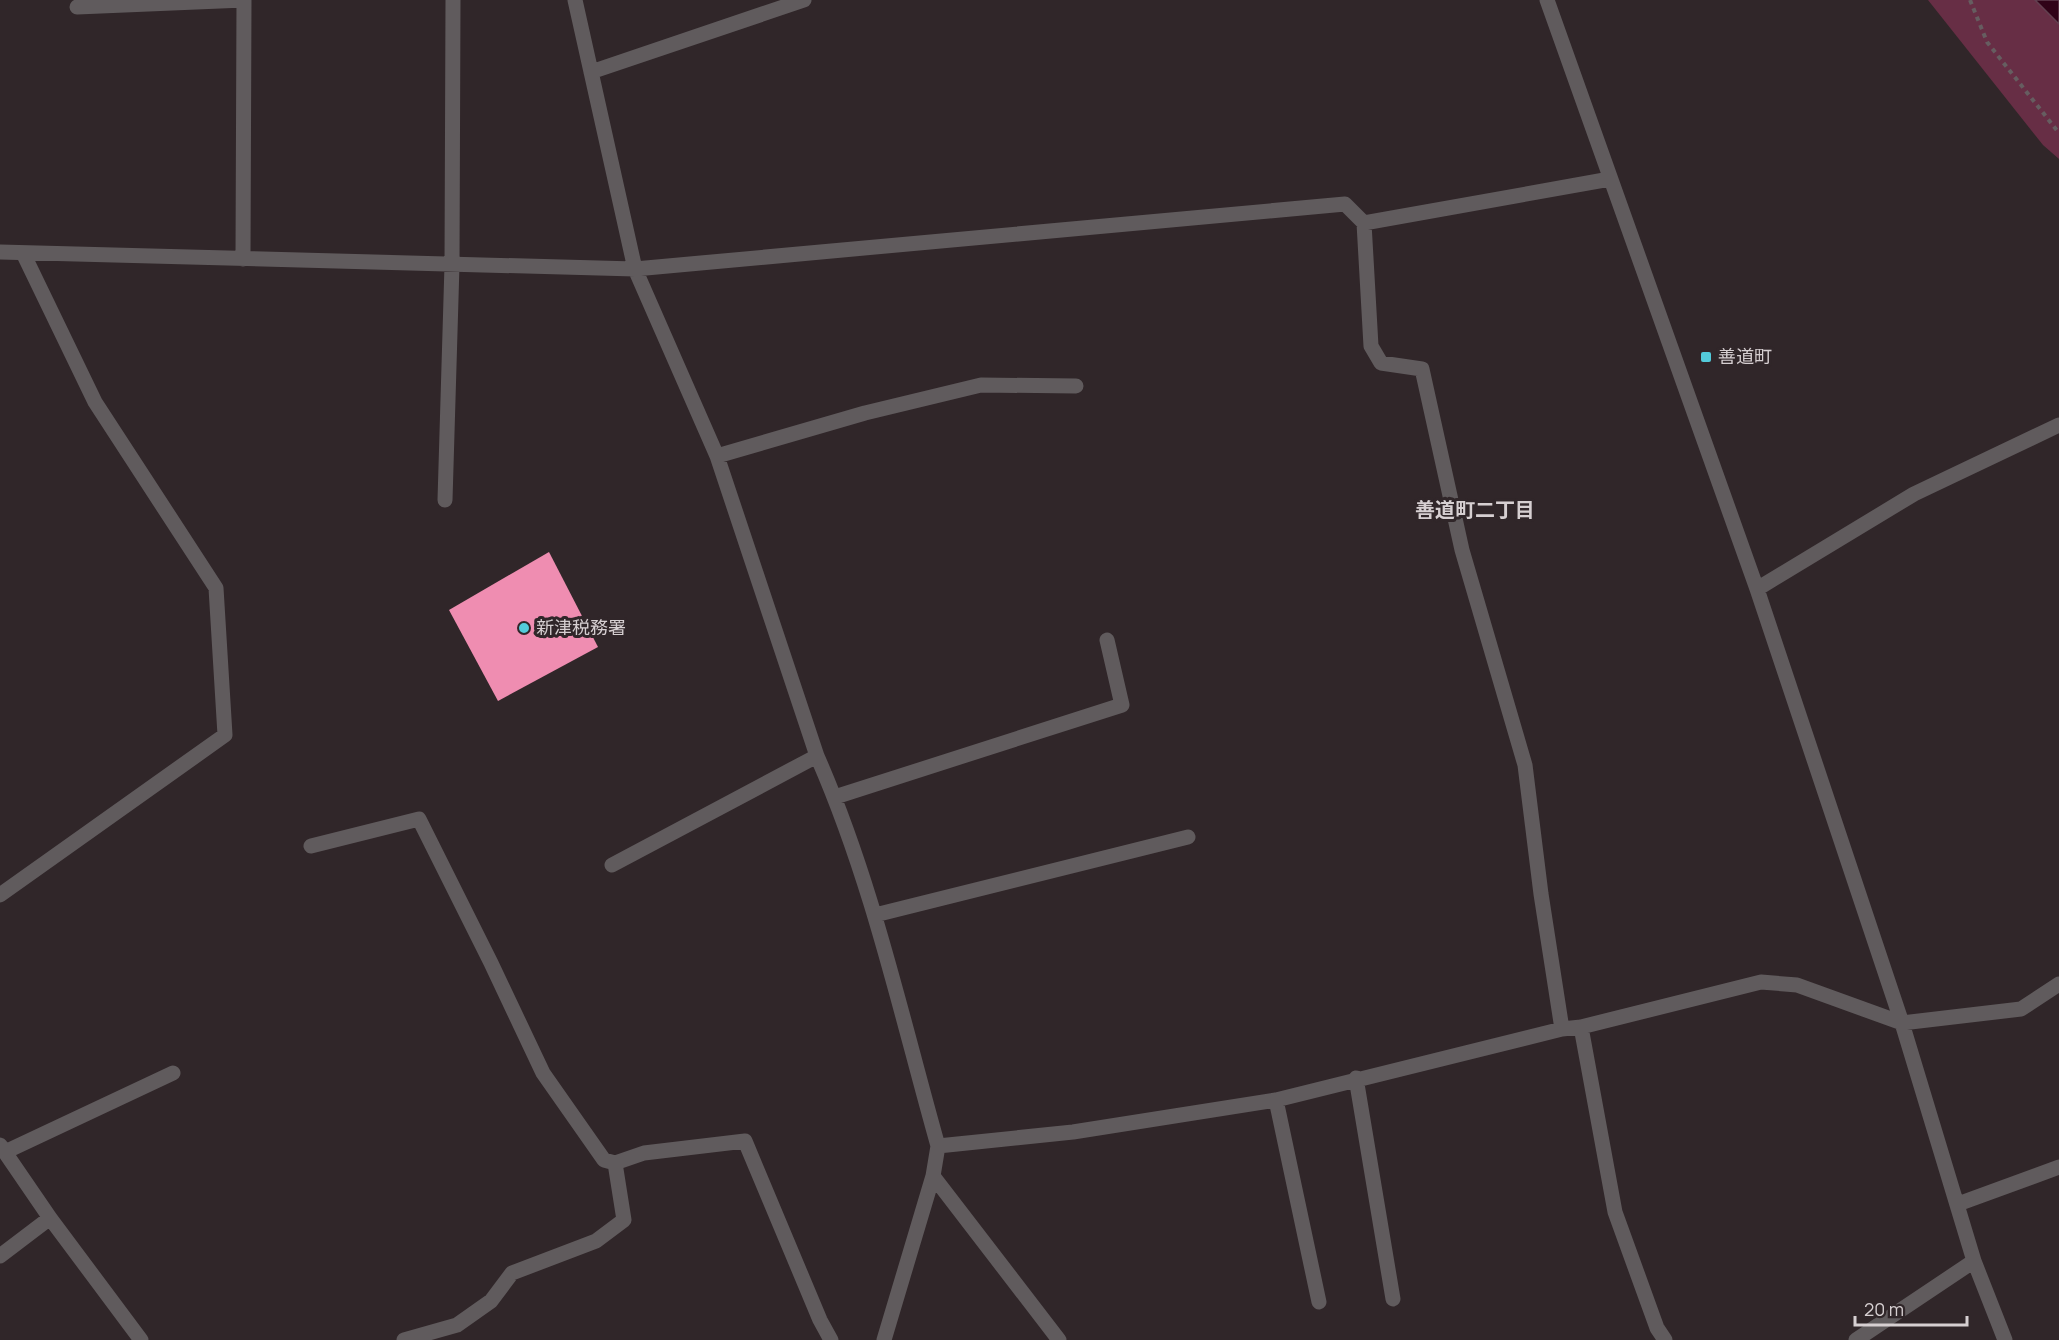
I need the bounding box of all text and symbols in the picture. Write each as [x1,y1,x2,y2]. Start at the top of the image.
place label: 善道町 [1718,344,1772,368]
marker: 善道町 [1699,350,1713,364]
district label: 善道町二丁目 [1415,496,1535,523]
place label: 新津税務署 [536,615,626,639]
marker: 新津税務署 [517,621,531,635]
scale bar [1855,1289,1968,1327]
text: 20 m [1864,1297,1904,1321]

